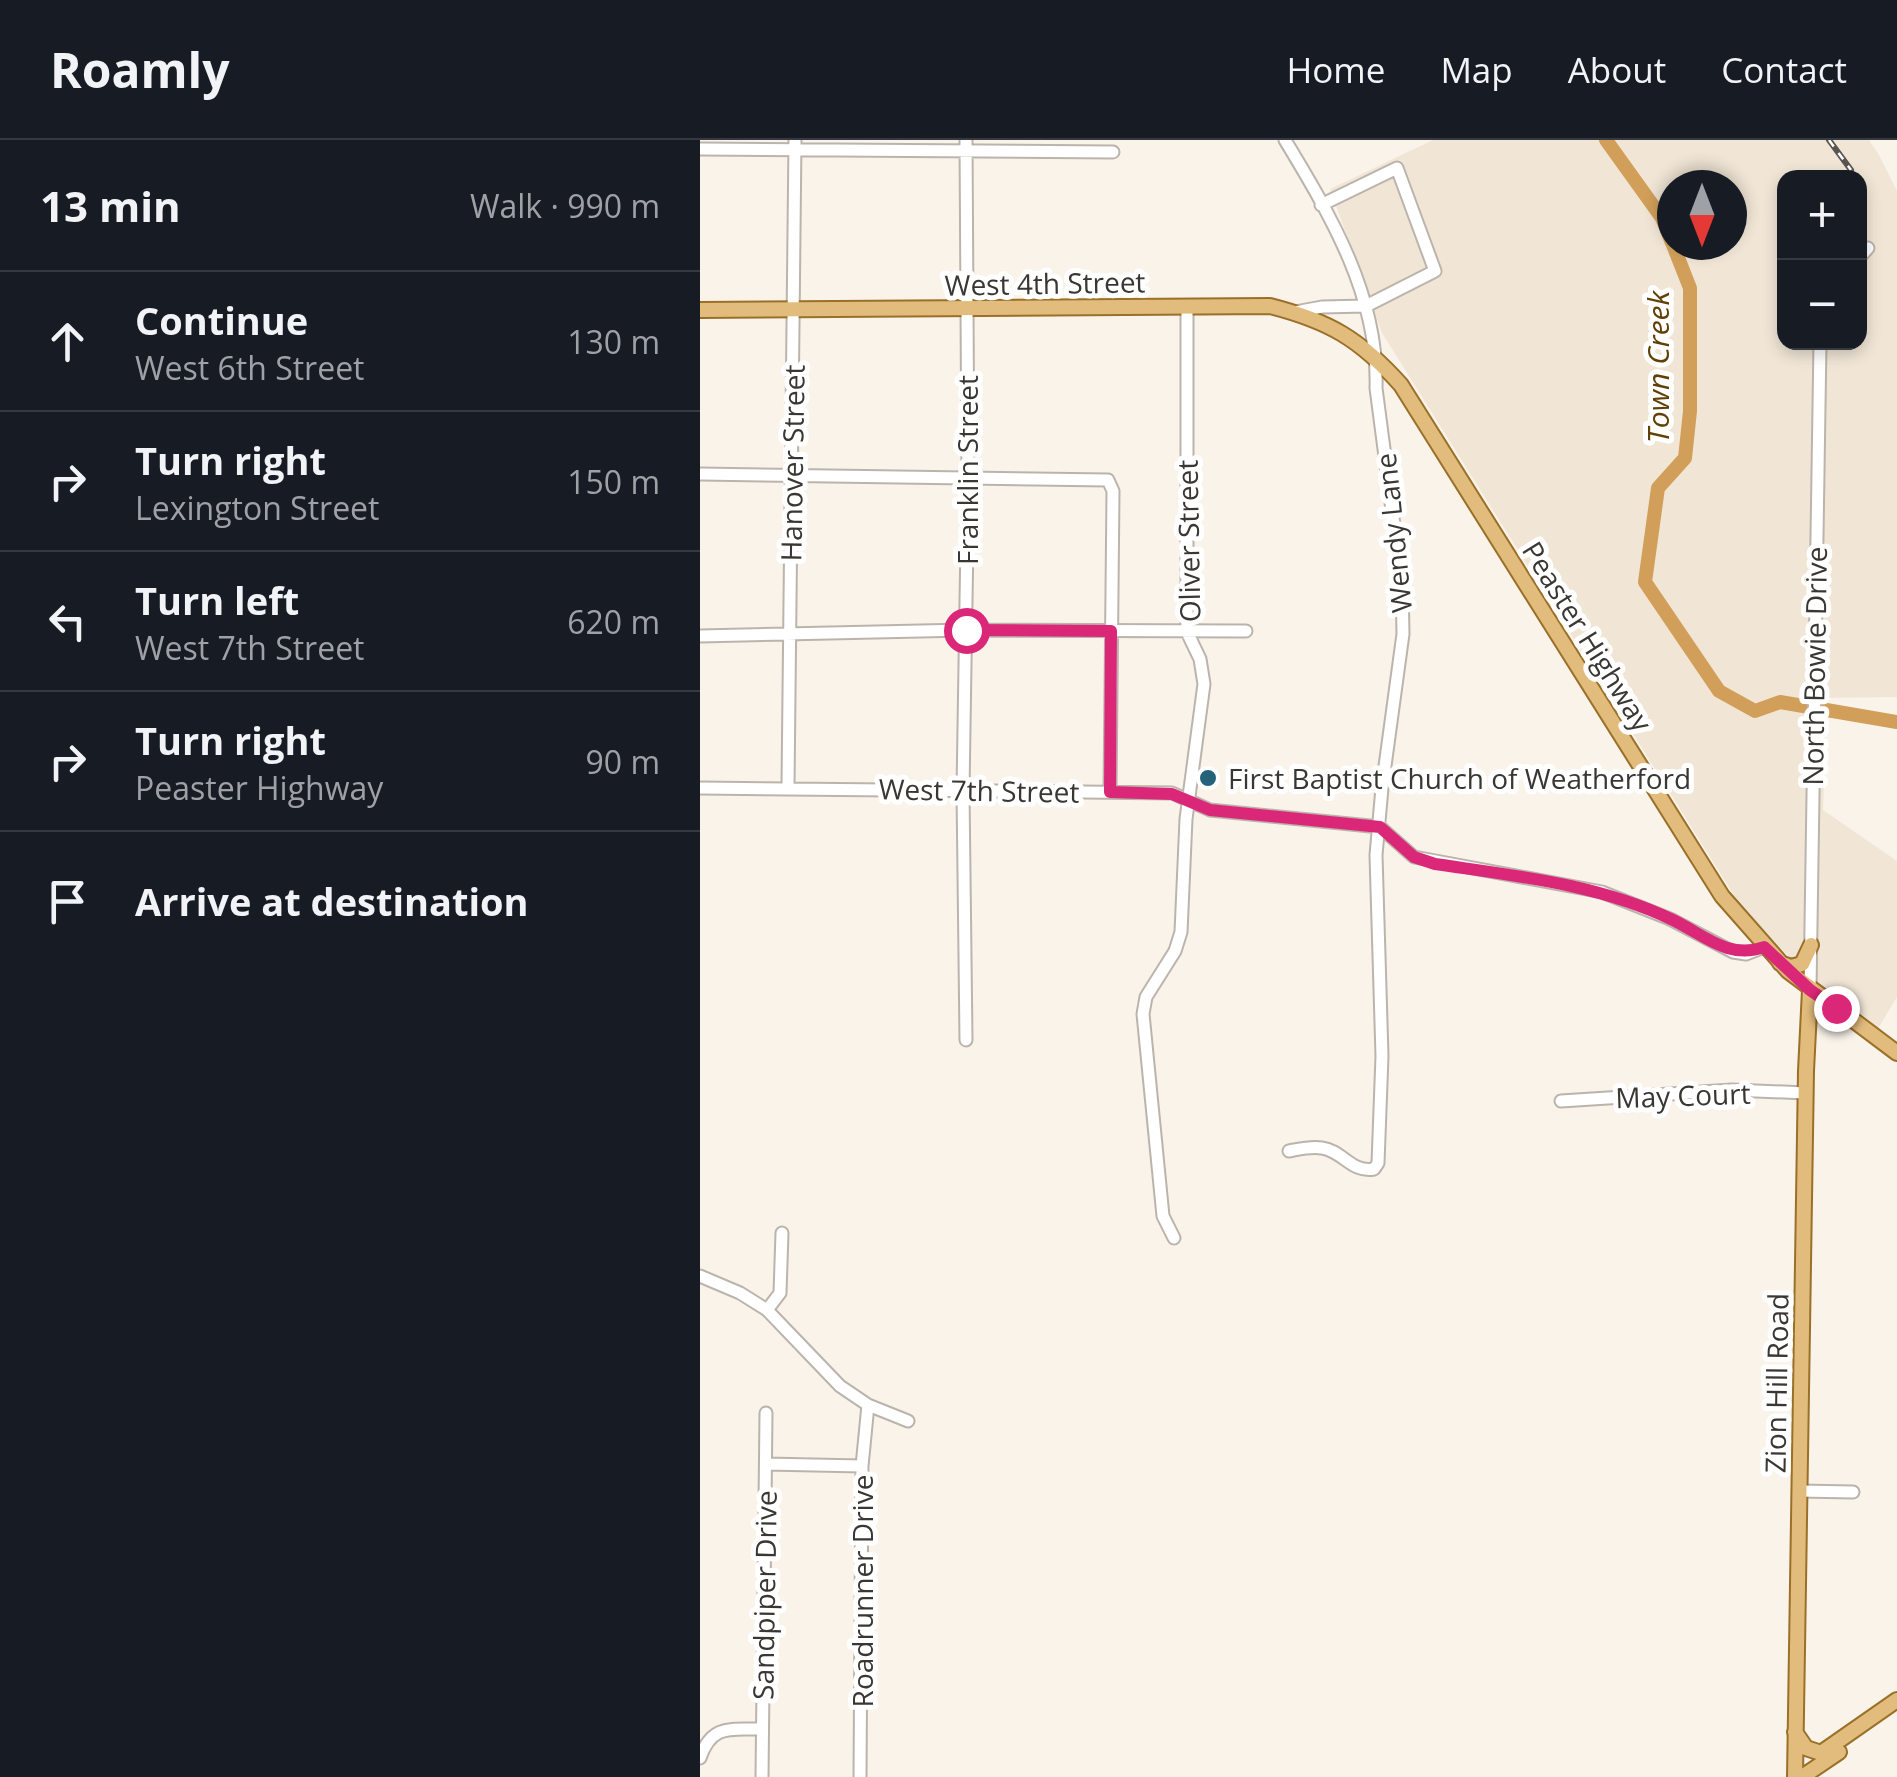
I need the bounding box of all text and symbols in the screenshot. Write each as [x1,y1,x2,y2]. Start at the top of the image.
text: Roamly [50,37,229,102]
text: Home [1286,46,1385,93]
text: Map [1440,46,1513,93]
text: About [1568,46,1666,93]
text: Contact [1721,46,1847,93]
north arrow [1657,170,1747,260]
map controls [1777,170,1867,350]
button: + [1777,170,1867,260]
text: 13 min [40,177,181,234]
text: Walk · 990 m [470,184,660,227]
button: − [1777,260,1867,350]
street label: West 4th Street [944,262,1146,304]
water label: Town Creek [1637,289,1678,443]
text: Continue [135,294,308,346]
icon: ahead [40,314,95,369]
text: 130 m [567,320,660,363]
text: West 6th Street [135,346,365,389]
street label: Hanover Street [771,364,813,562]
street label: Franklin Street [948,375,986,565]
text: Turn right [135,434,326,486]
street label: Wendy Lane [1366,451,1420,615]
icon: right [40,454,95,509]
street label: Oliver Street [1168,459,1208,623]
text: 150 m [567,460,660,503]
text: Lexington Street [135,486,379,529]
street label: Peaster Highway [1514,534,1662,739]
street label: North Bowie Drive [1793,546,1835,786]
text: Turn left [135,574,299,626]
icon: left [40,594,95,649]
text: 620 m [567,600,660,643]
route start [944,608,990,654]
text: West 7th Street [135,626,365,669]
text: Turn right [135,714,326,766]
icon: right [40,734,95,789]
text: 90 m [585,740,660,783]
place label: First Baptist Church of Weatherford [1228,759,1691,797]
text: Peaster Highway [135,766,383,809]
marker: First Baptist Church of Weatherford [1197,767,1219,789]
street label: West 7th Street [878,769,1080,811]
icon: arrive [40,874,95,929]
text: Arrive at destination [135,875,529,927]
route end [1814,986,1860,1032]
street label: May Court [1615,1074,1751,1116]
street label: Zion Hill Road [1755,1293,1797,1473]
street label: Roadrunner Drive [843,1475,881,1707]
street label: Sandpiper Drive [743,1490,785,1700]

